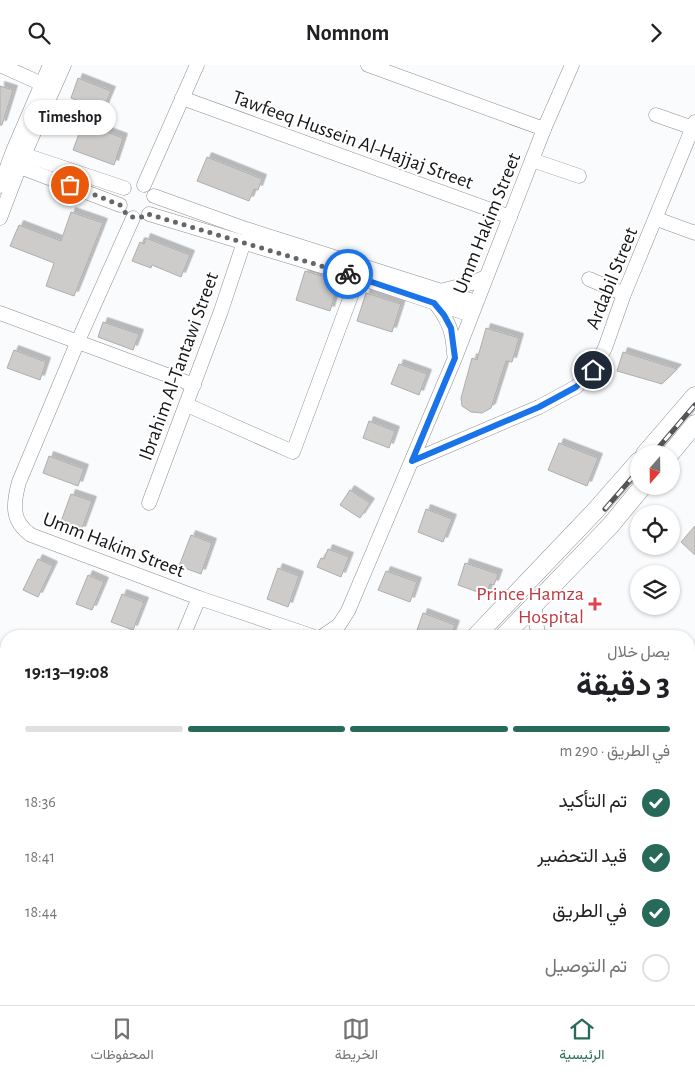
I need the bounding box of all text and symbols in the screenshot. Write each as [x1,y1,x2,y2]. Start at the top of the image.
icon: search [25,19,53,47]
icon: forward [642,19,670,47]
text: Nomnom [306,22,389,44]
street label: Tawfeeq Hussein Al-Hajjaj Street [230,87,476,193]
callout: Timeshop [24,100,116,135]
text: Timeshop [38,109,102,125]
street label: Umm Hakim Street [450,149,525,297]
pin [49,164,91,206]
icon: bag [56,171,84,199]
street label: Ardabil Street [582,224,642,332]
courier [323,249,373,299]
icon: bike [334,260,362,288]
street label: Ibrahim Al-Tantawi Street [136,269,223,463]
pin [572,349,614,391]
icon: home [579,356,607,384]
north arrow [630,445,680,495]
map controls [630,445,680,615]
button: locate [630,505,680,555]
street label: Umm Hakim Street [40,509,188,581]
button: layers [630,565,680,615]
place label: Prince Hamza Hospital [476,584,584,627]
marker: Prince Hamza Hospital [588,597,602,611]
text: يصل خلال [607,644,670,660]
text: 19:08–19:13 [25,663,109,682]
text: 3 دقيقة [576,669,670,701]
text: في الطريق · 290 m [559,743,670,759]
icon: check [642,789,670,817]
text: تم التأكيد [558,792,627,811]
text: 18:36 [25,794,56,810]
icon: check [642,844,670,872]
text: قيد التحضير [537,847,627,866]
text: 18:41 [25,849,55,865]
icon: check [642,899,670,927]
text: في الطريق [552,902,627,921]
text: 18:44 [25,904,57,920]
text: تم التوصيل [545,957,627,976]
tab: المحفوظات [91,1015,154,1067]
tab: الخريطة [335,1015,378,1067]
tab: الرئيسية [559,1015,604,1067]

